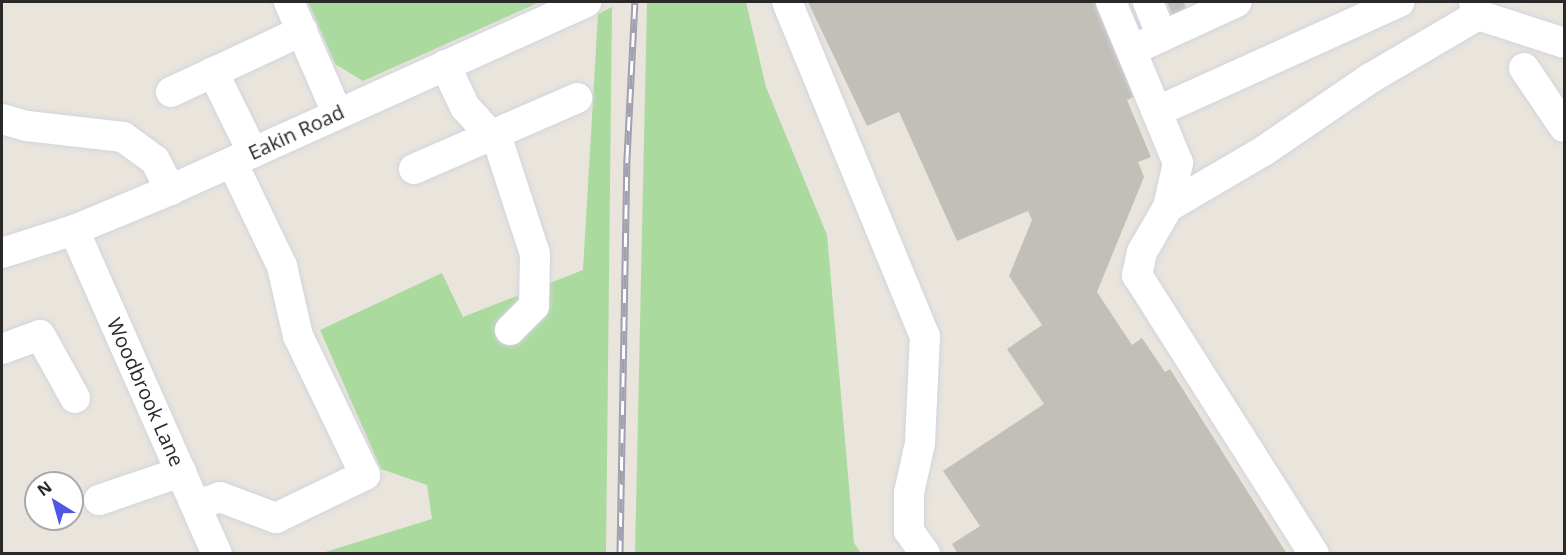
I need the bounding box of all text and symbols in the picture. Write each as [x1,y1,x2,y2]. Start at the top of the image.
street label: Eakin Road [244,99,348,165]
street label: Woodbrook Lane [103,314,189,470]
north arrow [24,471,84,531]
text: N [33,476,56,501]

